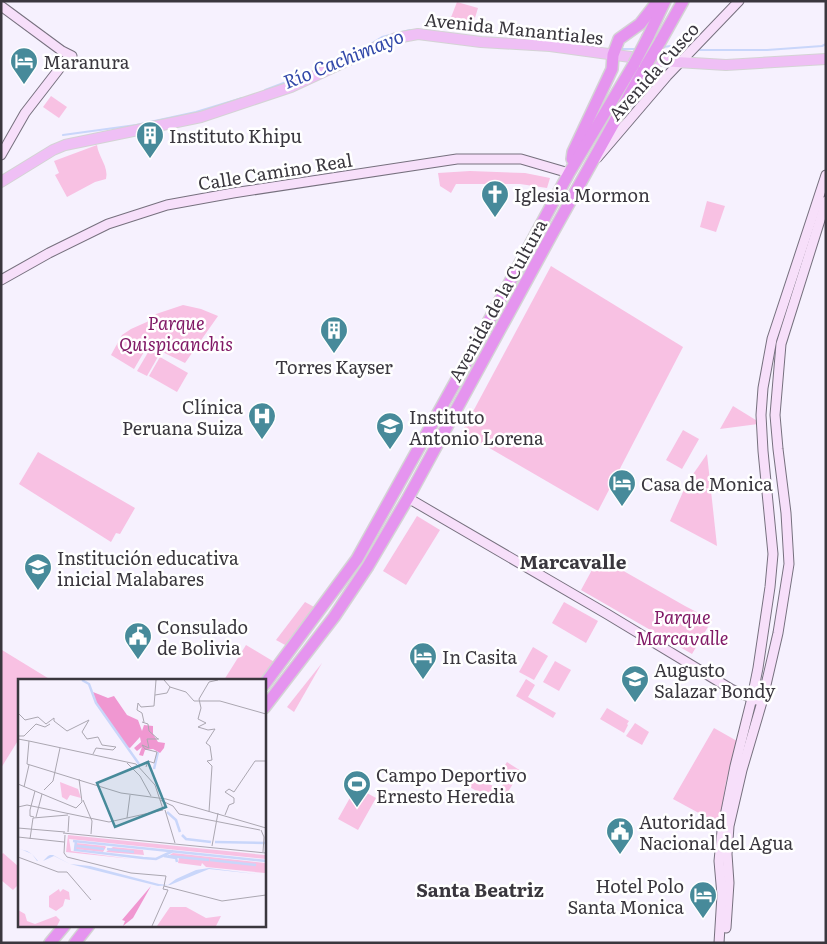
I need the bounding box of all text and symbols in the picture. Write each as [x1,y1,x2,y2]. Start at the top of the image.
street label: Avenida Manantiales [423,5,605,51]
street label: Avenida Cusco [601,16,705,126]
water label: Río Cachimayo [279,21,407,95]
hotel icon: Maranura [9,46,39,85]
place label: Maranura [43,48,130,75]
building icon: Instituto Khipu [135,120,165,159]
place label: Instituto Khipu [169,122,302,149]
street label: Calle Camino Real [196,145,354,197]
church icon: Iglesia Mormon [480,179,510,218]
place label: Iglesia Mormon [514,181,650,208]
street label: Avenida de la Cultura [441,213,553,386]
park label: Parque Quispicanchis [119,309,233,357]
building icon: Torres Kayser [319,315,349,354]
place label: Torres Kayser [275,353,393,380]
place label: Clínica Peruana Suiza [122,393,243,441]
hospital icon: Clínica Peruana Suiza [247,401,277,440]
place label: Instituto Antonio Lorena [409,403,544,451]
school or university icon: Instituto Antonio Lorena [375,411,405,450]
hotel icon: Casa de Monica [607,468,637,507]
place label: Casa de Monica [641,470,773,497]
place label: Institución educativa inicial Malabares [57,544,239,592]
district label: Marcavalle [520,547,627,575]
school or university icon: Institución educativa inicial Malabares [23,552,53,591]
park label: Parque Marcavalle [636,603,728,651]
place label: Consulado de Bolivia [157,613,248,661]
public building icon: Consulado de Bolivia [123,621,153,660]
hotel icon: In Casita [408,641,438,680]
place label: In Casita [442,643,518,670]
place label: Augusto Salazar Bondy [654,656,776,704]
school or university icon: Augusto Salazar Bondy [620,664,650,703]
inset map [18,679,265,926]
place label: Campo Deportivo Ernesto Heredia [376,761,527,809]
sports icon: Campo Deportivo Ernesto Heredia [342,769,372,808]
place label: Autoridad Nacional del Agua [639,808,794,856]
public building icon: Autoridad Nacional del Agua [605,816,635,855]
place label: Hotel Polo Santa Monica [567,872,684,920]
district label: Santa Beatriz [416,875,544,903]
hotel icon: Hotel Polo Santa Monica [688,880,718,919]

